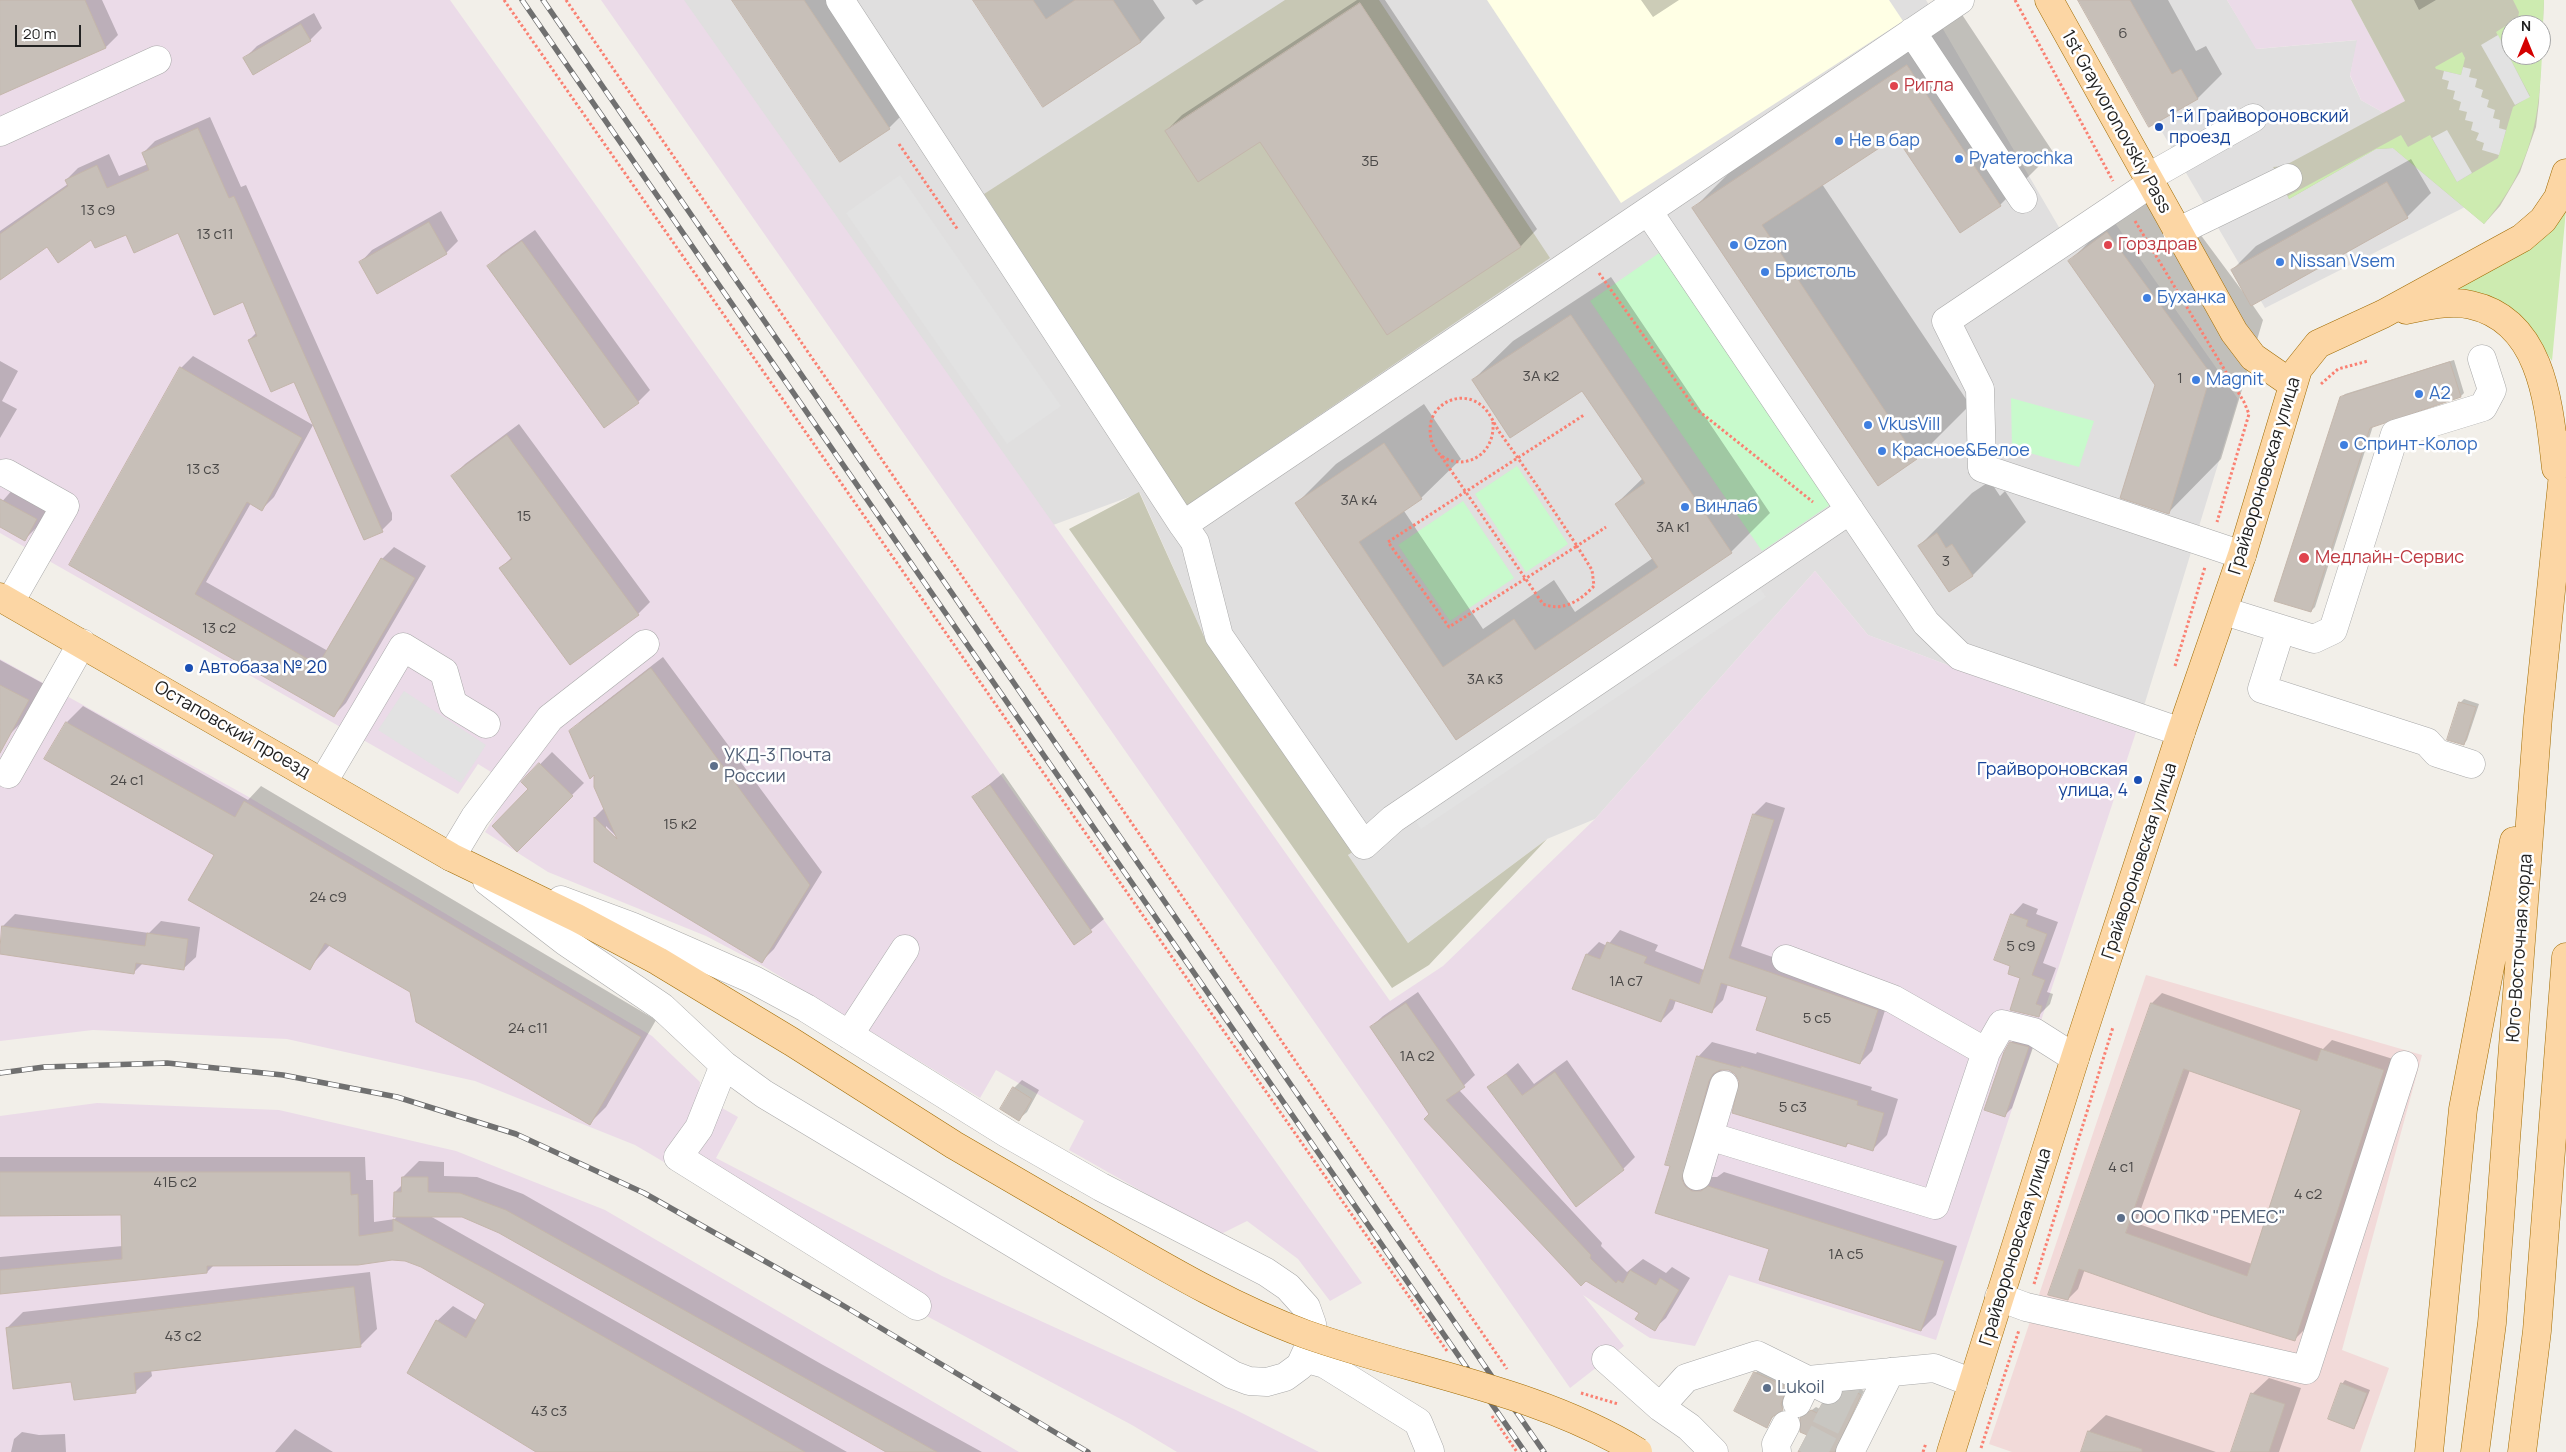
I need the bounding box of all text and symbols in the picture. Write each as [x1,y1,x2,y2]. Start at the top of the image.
scale bar [18,15,84,47]
north arrow [2501,15,2551,65]
text: N [2521,16,2531,35]
text: 20 m [23,23,56,44]
house number: 6 [2118,25,2128,43]
street label: 1st Grayvoronovskiy Pass [2057,27,2175,217]
place label: Ригла [1904,75,1954,97]
marker: Ригла [1888,80,1900,92]
place label: 1-й Грайвороновский проезд [2169,106,2349,148]
marker: 1-й Грайвороновский проезд [2153,121,2165,133]
place label: Не в бар [1849,130,1920,152]
marker: Не в бар [1833,135,1845,147]
place label: Pyaterochka [1969,148,2073,170]
house number: 3Б [1361,153,1379,171]
marker: Pyaterochka [1953,153,1965,165]
house number: 13 с9 [81,202,115,220]
house number: 13 с11 [196,226,234,244]
place label: Ozon [1744,234,1787,256]
place label: Горздрав [2118,234,2197,256]
marker: Ozon [1728,239,1740,251]
marker: Горздрав [2102,239,2114,251]
place label: Nissan Vsem [2290,251,2395,273]
marker: Nissan Vsem [2274,256,2286,268]
place label: Бристоль [1775,261,1856,283]
marker: Бристоль [1759,266,1771,278]
place label: Буханка [2157,287,2226,309]
marker: Буханка [2141,292,2153,304]
house number: 3А к2 [1523,368,1559,386]
place label: Magnit [2206,369,2264,391]
house number: 1 [2177,370,2183,388]
marker: Magnit [2190,374,2202,386]
street label: Грайвороновская улица [2225,375,2305,577]
place label: A2 [2429,383,2451,405]
marker: A2 [2413,388,2425,400]
place label: VkusVill [1878,414,1941,436]
marker: VkusVill [1862,419,1874,431]
place label: Спринт-Колор [2354,434,2478,456]
marker: Спринт-Колор [2338,439,2350,451]
place label: Красное&Белое [1892,440,2030,462]
marker: Красное&Белое [1876,445,1888,457]
house number: 13 с3 [186,461,220,479]
house number: 3А к4 [1340,492,1378,510]
place label: Винлаб [1695,496,1758,518]
marker: Винлаб [1679,501,1691,513]
house number: 15 [517,508,531,526]
house number: 3А к1 [1656,519,1690,537]
place label: Медлайн-Сервис [2315,547,2464,569]
marker: Медлайн-Сервис [2297,551,2311,565]
house number: 3 [1942,553,1950,571]
house number: 13 с2 [202,620,236,638]
place label: Автобаза № 20 [199,657,328,679]
marker: Автобаза № 20 [183,662,195,674]
house number: 3А к3 [1467,671,1503,689]
street label: Остаповский проезд [150,676,314,784]
place label: УКД-3 Почта России [724,745,831,788]
place label: Грайвороновская улица, 4 [1977,759,2128,802]
marker: УКД-3 Почта России [708,760,720,772]
street label: Грайвороновская улица [2098,760,2182,962]
house number: 24 с1 [110,772,144,790]
marker: Грайвороновская улица, 4 [2132,774,2144,786]
house number: 15 к2 [663,816,697,834]
street label: Юго-Восточная хорда [2503,853,2537,1043]
house number: 24 с9 [309,889,347,907]
house number: 5 с9 [2006,938,2036,956]
house number: 1А с7 [1609,973,1643,991]
house number: 5 с5 [1803,1010,1831,1028]
house number: 24 с11 [508,1020,548,1038]
house number: 1А с2 [1399,1048,1435,1066]
house number: 5 с3 [1779,1099,1807,1117]
street label: Грайвороновская улица [1976,1146,2056,1348]
house number: 4 с1 [2108,1159,2134,1177]
house number: 41Б с2 [153,1174,197,1192]
house number: 4 с2 [2294,1186,2322,1204]
place label: ООО ПКФ "РЕМЕС" [2131,1207,2286,1229]
marker: ООО ПКФ "РЕМЕС" [2115,1212,2127,1224]
house number: 1А с5 [1828,1246,1864,1264]
house number: 43 с2 [165,1328,201,1346]
place label: Lukoil [1777,1377,1825,1399]
marker: Lukoil [1761,1382,1773,1394]
house number: 43 с3 [531,1403,567,1421]

